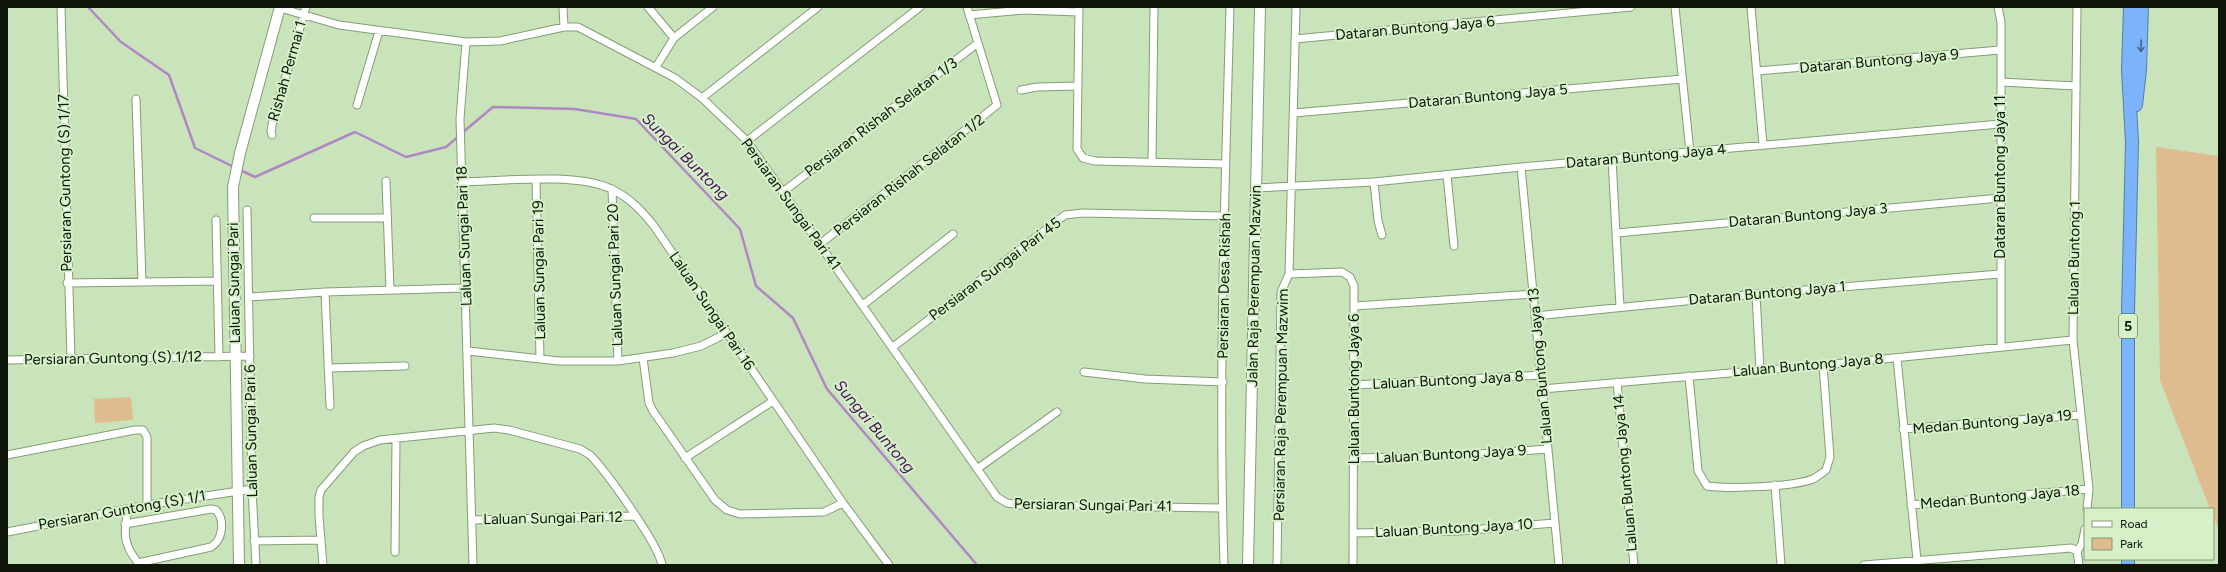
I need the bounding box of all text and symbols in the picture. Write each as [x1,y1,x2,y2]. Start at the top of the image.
street label: Dataran Buntong Jaya 6 [1335,12,1496,44]
street label: Rishah Permai 1 [264,19,310,123]
one-way arrow [2137,39,2144,52]
street label: Dataran Buntong Jaya 9 [1799,45,1959,77]
street label: Persiaran Rishah Selatan 1/3 [801,54,961,180]
street label: Dataran Buntong Jaya 5 [1407,80,1569,112]
street label: Persiaran Guntong (S) 1/17 [54,94,76,272]
street label: Dataran Buntong Jaya 11 [1991,95,2009,259]
water label: Sungai Buntong [638,109,733,204]
street label: Persiaran Rishah Selatan 1/2 [830,110,988,240]
street label: Persiaran Sungai Pari 41 [737,135,845,273]
street label: Dataran Buntong Jaya 4 [1565,140,1727,172]
street label: Laluan Sungai Pari 18 [453,166,475,306]
street label: Jalan Raja Perempuan Mazwin [1243,185,1265,387]
street label: Dataran Buntong Jaya 3 [1728,199,1888,231]
street label: Laluan Sungai Pari 19 [529,200,549,340]
street label: Laluan Buntong 1 [2064,201,2084,315]
street label: Laluan Sungai Pari 20 [604,203,626,347]
street label: Persiaran Sungai Pari 45 [925,213,1065,325]
street label: Persiaran Desa Rishah [1214,213,1234,359]
street label: Laluan Sungai Pari [224,222,244,344]
street label: Laluan Sungai Pari 16 [666,248,759,374]
street label: Dataran Buntong Jaya 1 [1688,277,1846,309]
street label: Laluan Buntong Jaya 13 [1524,287,1556,445]
street label: Persiaran Raja Perempuan Mazwim [1270,289,1292,521]
street label: Laluan Buntong Jaya 6 [1345,313,1363,464]
road number: 5 [2119,314,2137,338]
street label: Persiaran Guntong (S) 1/12 [24,347,202,369]
street label: Laluan Buntong Jaya 8 [1732,349,1884,381]
street label: Laluan Sungai Pari 6 [241,364,261,498]
street label: Laluan Buntong Jaya 8 [1372,367,1524,393]
water label: Sungai Buntong [830,376,919,477]
street label: Laluan Buntong Jaya 14 [1609,394,1641,552]
street label: Medan Buntong Jaya 19 [1912,406,2072,438]
street label: Laluan Buntong Jaya 9 [1375,441,1527,467]
street label: Medan Buntong Jaya 18 [1919,481,2081,513]
street label: Persiaran Guntong (S) 1/1 [37,486,207,534]
street label: Persiaran Sungai Pari 41 [1014,495,1172,515]
street label: Laluan Sungai Pari 12 [483,508,623,528]
legend [2084,508,2214,560]
street label: Laluan Buntong Jaya 10 [1375,515,1533,541]
text: Road [2120,517,2148,531]
text: Park [2120,537,2143,551]

